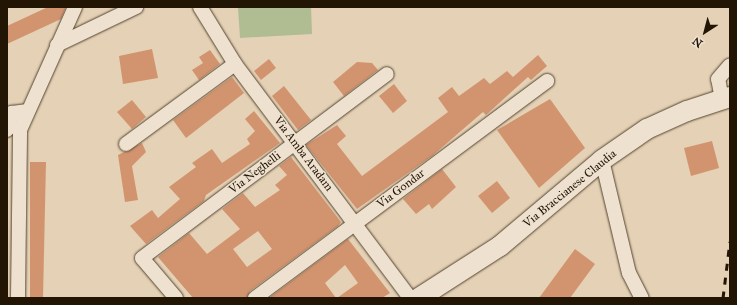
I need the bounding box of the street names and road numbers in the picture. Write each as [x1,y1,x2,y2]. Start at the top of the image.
street label: Via Amba Aradam [270,114,336,194]
street label: Via Braccianese Claudia [520,147,620,231]
street label: Via Neghelli [226,149,284,197]
street label: Via Gondar [374,166,428,212]

